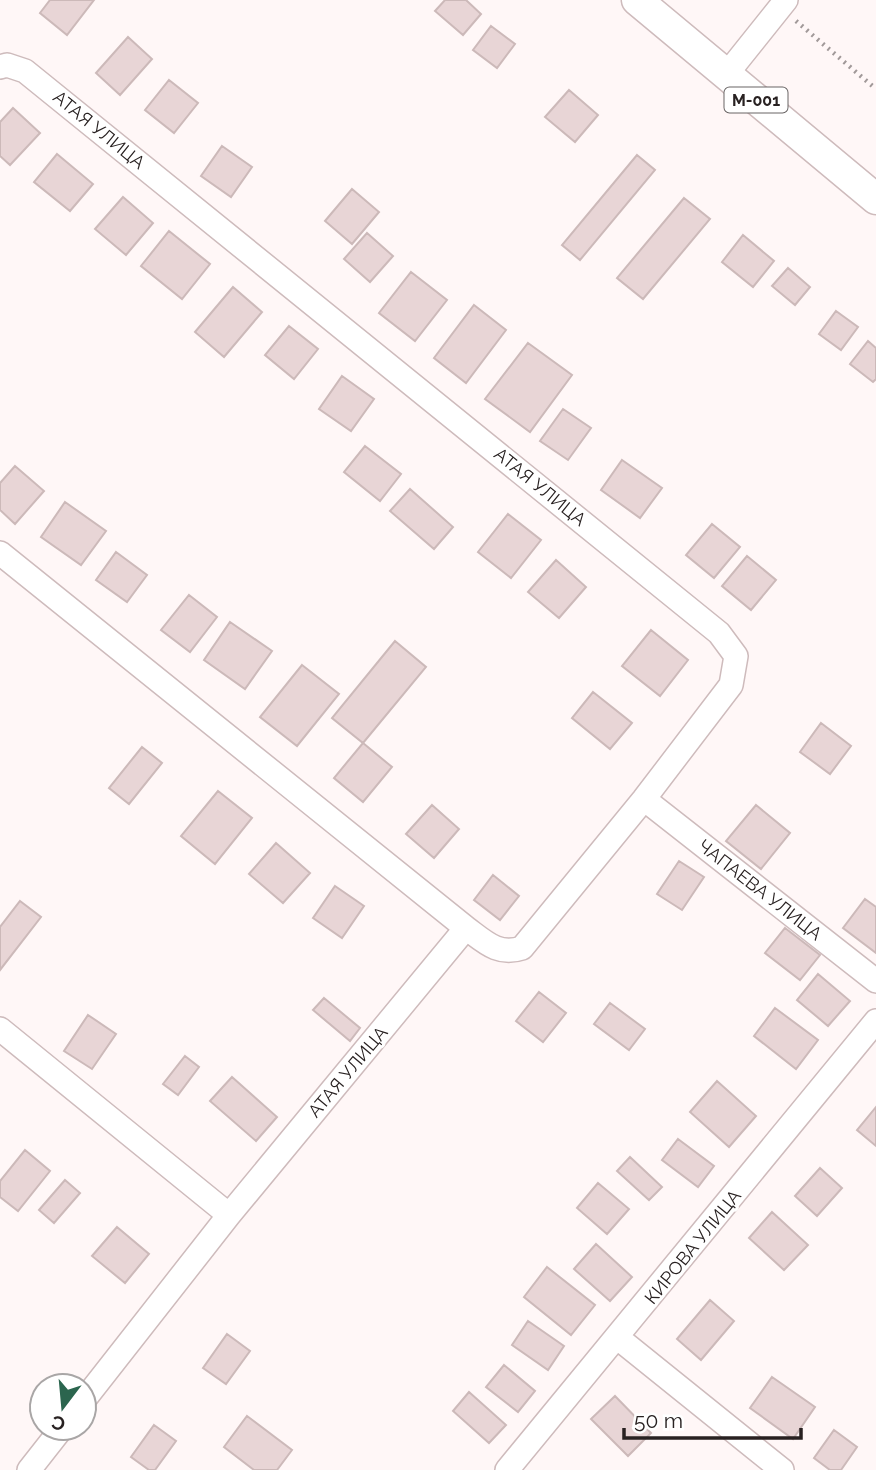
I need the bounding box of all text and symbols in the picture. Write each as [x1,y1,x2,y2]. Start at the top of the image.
street label: АТАЯ УЛИЦА [49,86,150,173]
road number: М-001 [724,88,788,113]
street label: АТАЯ УЛИЦА [490,443,591,530]
street label: ЧАПАЕВА УЛИЦА [694,835,826,944]
street label: АТАЯ УЛИЦА [304,1022,392,1121]
street label: КИРОВА УЛИЦА [640,1185,745,1308]
north arrow [28,1372,98,1442]
scale bar [624,1396,801,1440]
text: 50 m [634,1408,683,1433]
text: С [49,1411,68,1436]

